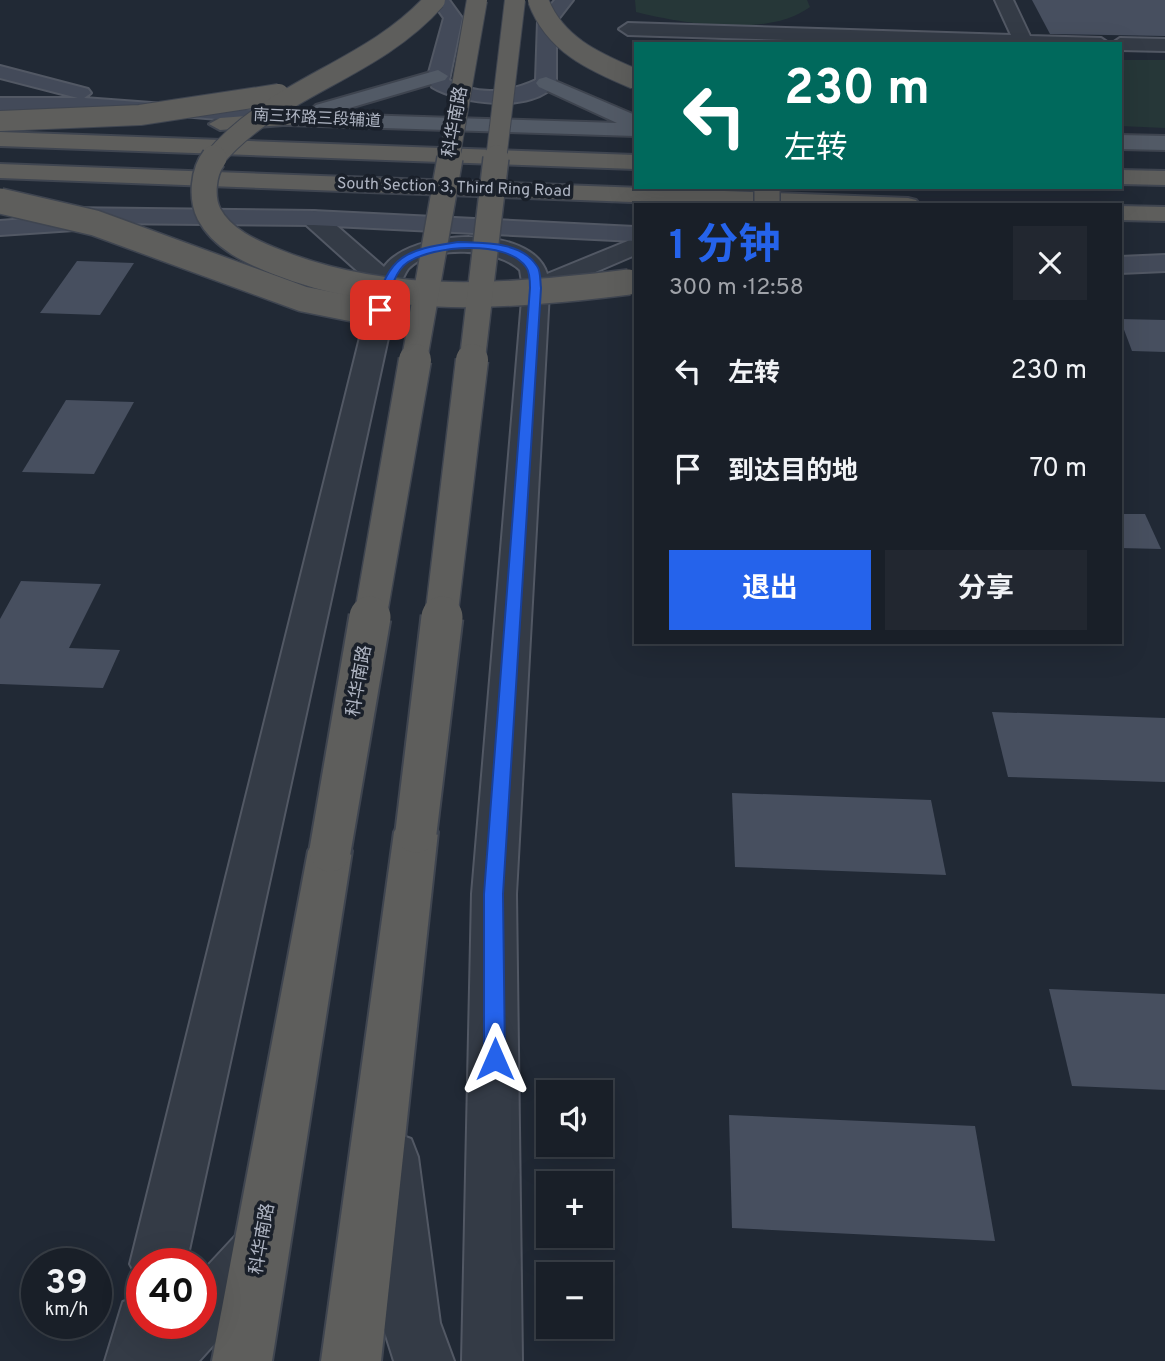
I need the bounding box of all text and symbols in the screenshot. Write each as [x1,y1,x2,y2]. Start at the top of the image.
text: 230 m [784,60,930,122]
icon: left [669,70,760,161]
street label: 科华南路 [438,85,474,159]
street label: 南三环路三段辅道 [253,106,381,132]
text: 左转 [784,130,848,170]
street label: South Section 3, Third Ring Road [337,174,571,202]
text: 1 分钟 [669,221,780,274]
button: close [1013,226,1087,300]
text: 300 m · 12:58 [669,274,804,303]
pin [350,280,410,340]
icon: arrive [361,291,399,329]
icon: left [669,352,707,390]
text: 230 m [1011,355,1087,388]
text: 左转 [728,358,780,391]
icon: arrive [669,450,707,488]
text: 70 m [1029,453,1087,486]
text: 到达目的地 [728,456,858,489]
button: 退出 [669,550,871,630]
button: 分享 [885,550,1087,630]
street label: 科华南路 [342,644,378,718]
position arrow [458,1022,532,1096]
map controls [536,1080,613,1339]
button: sound [536,1080,613,1157]
button: + [536,1171,613,1248]
street label: 科华南路 [245,1202,281,1276]
speed limit sign: 40 [126,1248,217,1339]
text: 39 [45,1262,88,1306]
button: − [536,1262,613,1339]
text: km/h [45,1299,88,1322]

